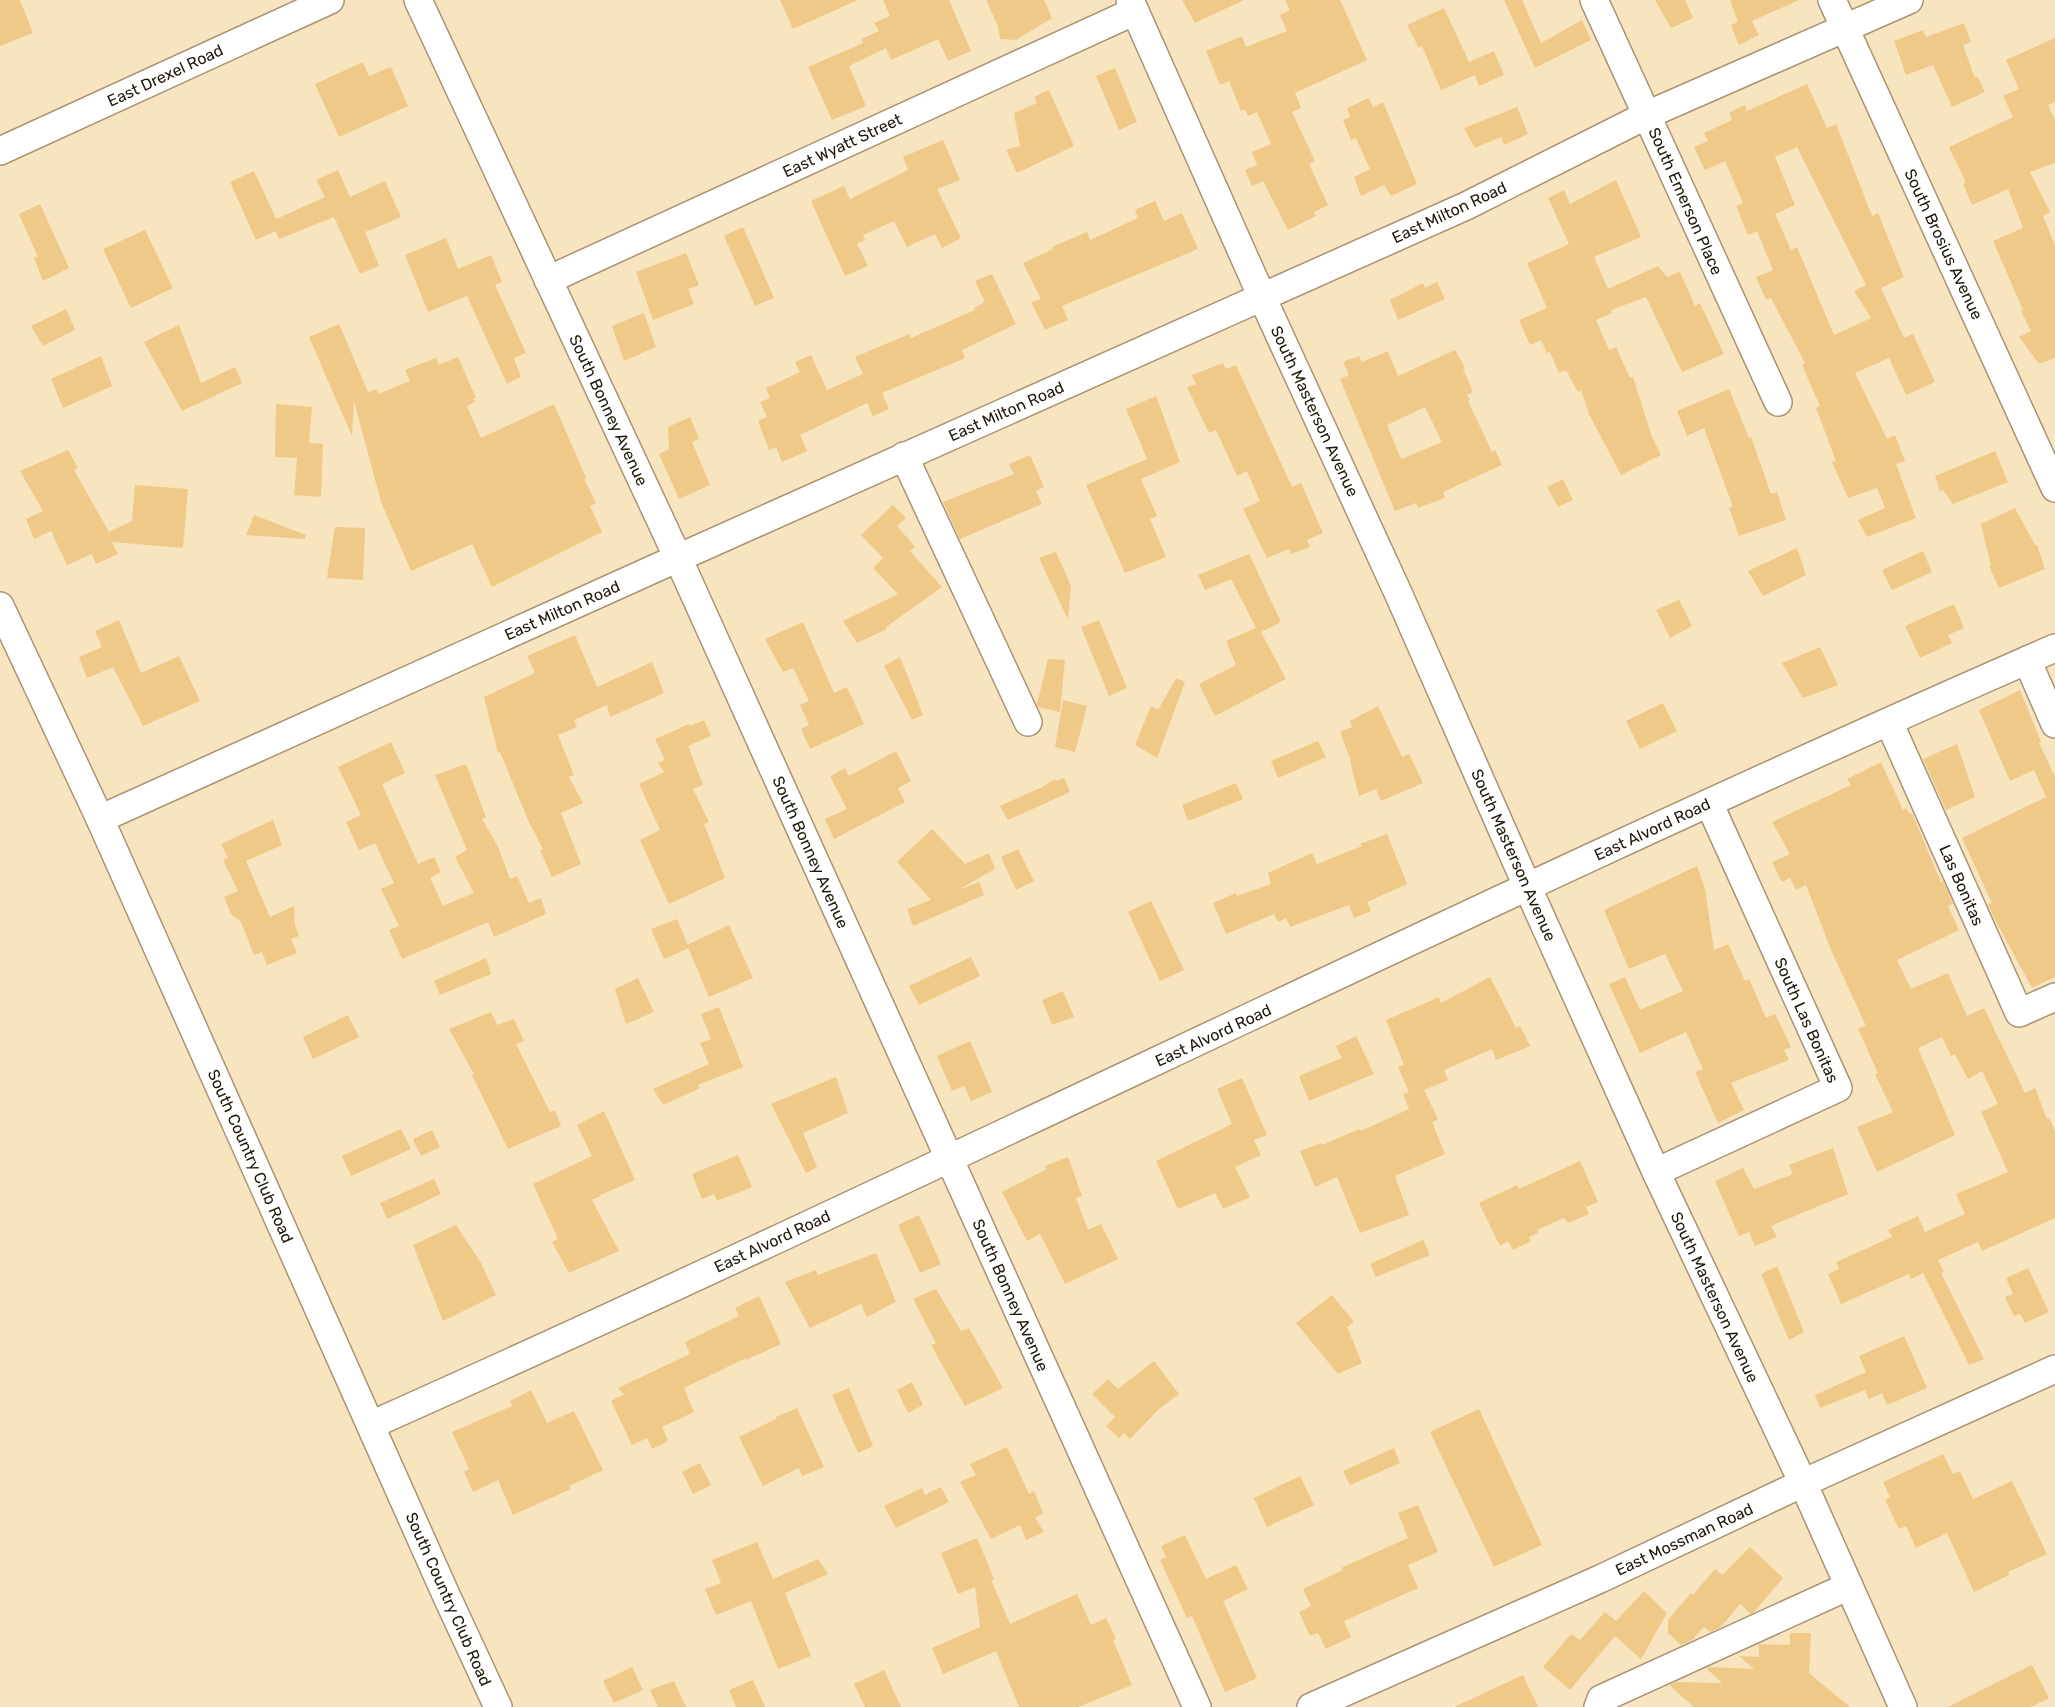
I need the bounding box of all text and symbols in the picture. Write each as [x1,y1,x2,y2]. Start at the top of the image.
street label: East Drexel Road [104,40,226,111]
street label: East Wyatt Street [780,110,905,181]
street label: South Emerson Place [1644,125,1727,278]
street label: South Brosius Avenue [1900,166,1987,323]
street label: East Milton Road [1389,178,1510,247]
street label: South Masterson Avenue [1267,323,1363,500]
street label: South Bonney Avenue [565,332,652,489]
street label: East Milton Road [946,378,1067,445]
street label: East Milton Road [502,577,623,644]
street label: South Masterson Avenue [1467,766,1560,944]
street label: South Bonney Avenue [768,773,853,931]
street label: East Alvord Road [1591,794,1713,865]
street label: Las Bonitas [1935,842,1988,929]
street label: South Las Bonitas [1770,955,1843,1086]
street label: East Alvord Road [1152,1000,1274,1071]
street label: South Country Club Road [204,1066,297,1246]
street label: East Alvord Road [711,1206,833,1277]
street label: South Masterson Avenue [1667,1209,1763,1386]
street label: South Bonney Avenue [968,1216,1053,1374]
street label: East Mossman Road [1612,1499,1756,1580]
street label: South Country Club Road [402,1509,495,1689]

